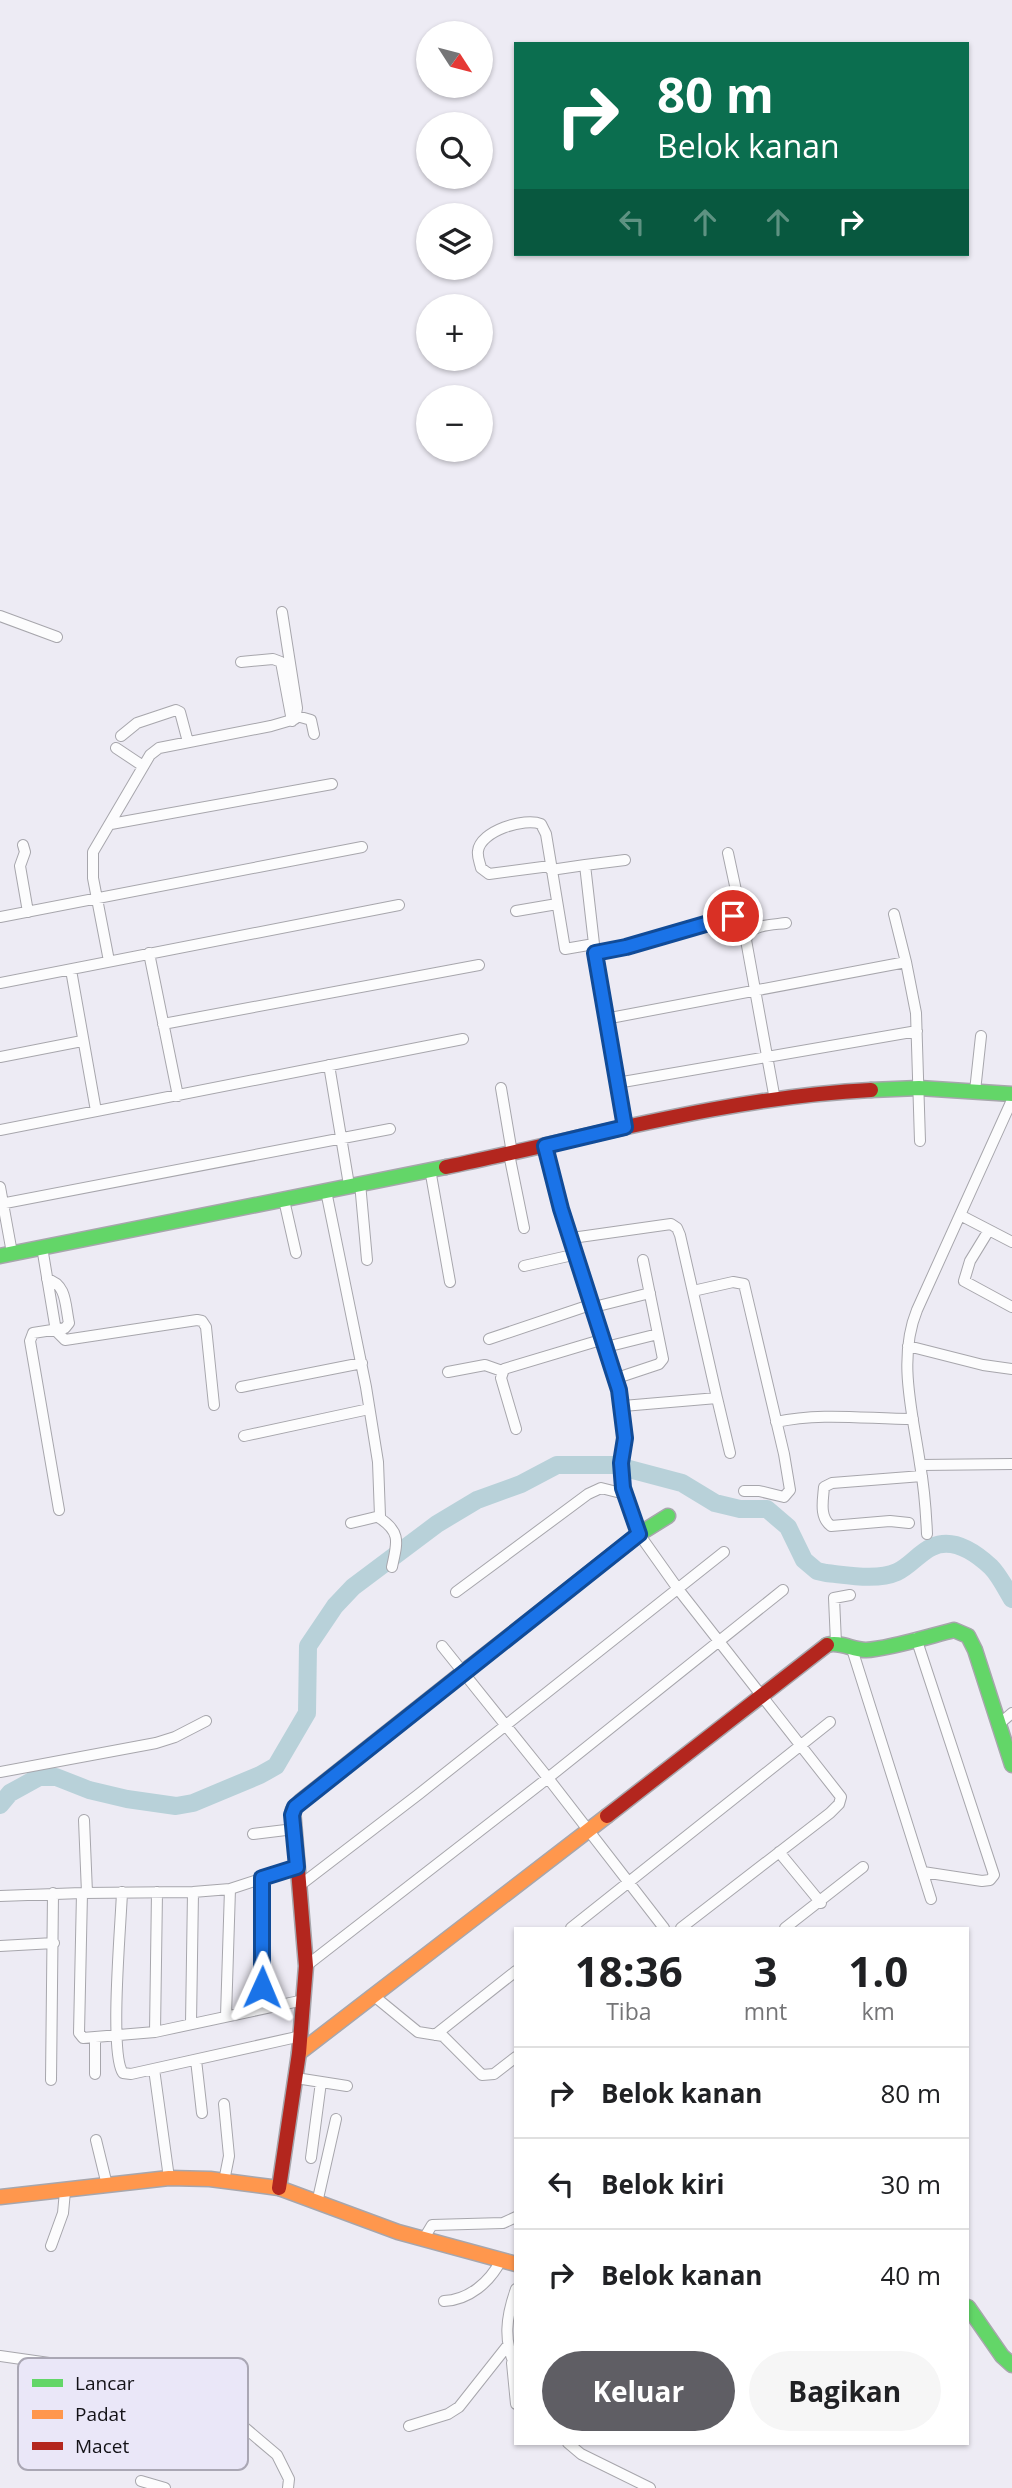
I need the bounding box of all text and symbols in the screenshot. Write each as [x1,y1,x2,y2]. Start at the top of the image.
north arrow [416,21,494,98]
map controls [416,21,493,462]
text: 80 m [657,61,774,127]
icon: right [542,70,633,161]
button: search [416,112,493,189]
text: Belok kanan [657,124,840,167]
button: layers [416,203,493,280]
icon: left [613,203,651,241]
icon: ahead [686,203,724,241]
icon: ahead [759,203,797,241]
icon: right [832,203,870,241]
button: + [416,294,493,371]
button: − [416,385,493,462]
pin [703,886,763,946]
icon: arrive [714,897,752,935]
text: 18:36 [575,1942,683,1999]
text: 3 [754,1942,778,1999]
text: 1.0 [848,1942,908,1999]
position arrow [225,1950,299,2024]
text: Tiba [606,1995,652,2027]
text: mnt [744,1995,787,2027]
text: km [861,1995,895,2027]
icon: right [542,2074,580,2112]
text: Belok kanan [601,2075,762,2111]
text: 80 m [880,2075,941,2111]
icon: left [542,2165,580,2203]
text: Belok kiri [601,2166,725,2202]
text: 30 m [880,2166,941,2202]
icon: right [542,2256,580,2294]
text: Belok kanan [601,2257,762,2293]
text: 40 m [880,2257,941,2293]
button: Keluar [542,2351,735,2431]
button: Bagikan [749,2351,941,2431]
legend [18,2358,248,2470]
text: Lancar [75,2370,135,2396]
text: Padat [75,2401,126,2427]
text: Macet [75,2433,129,2459]

